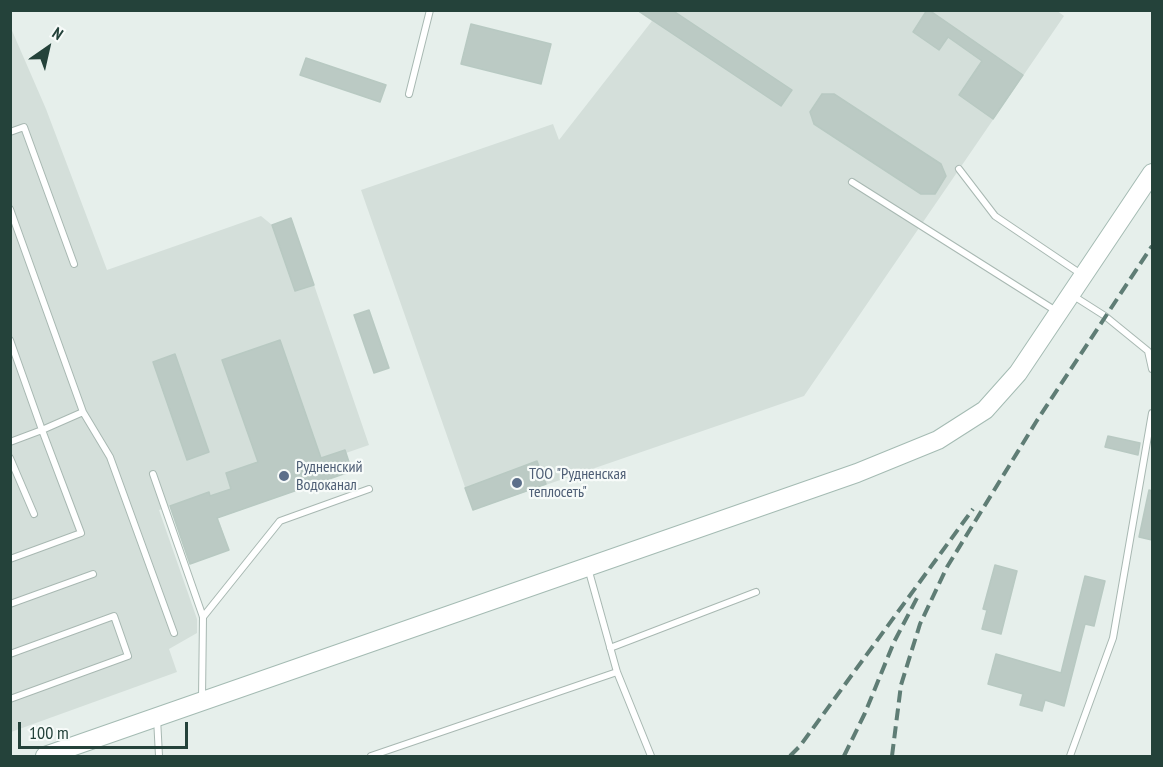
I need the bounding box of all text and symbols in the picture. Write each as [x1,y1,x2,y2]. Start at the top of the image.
north arrow [18,18,78,78]
text: N [49,22,67,44]
place label: Рудненский Водоканал [296,457,362,495]
place label: ТОО "Рудненская теплосеть" [529,464,626,502]
marker: Рудненский Водоканал [277,469,291,483]
marker: ТОО "Рудненская теплосеть" [510,476,524,490]
scale bar [21,710,190,748]
text: 100 m [29,721,69,744]

